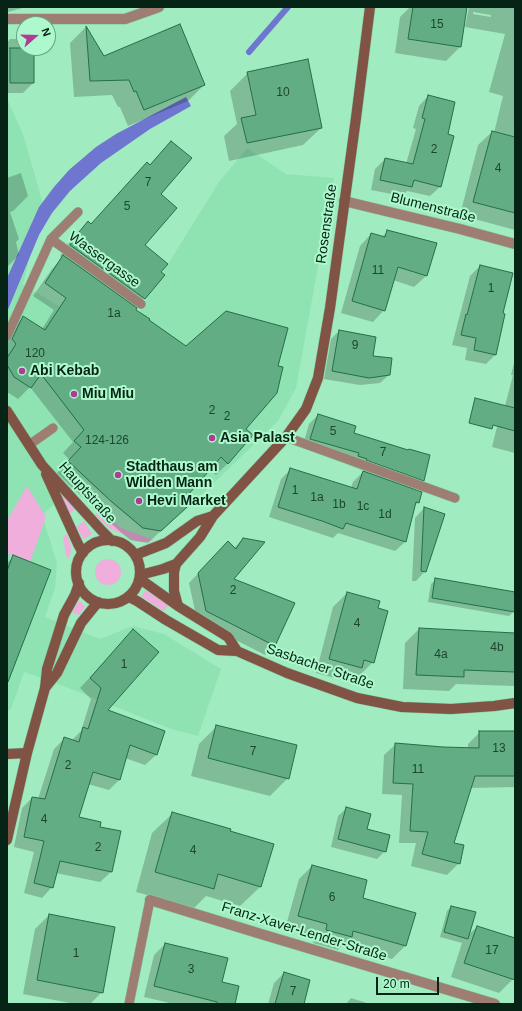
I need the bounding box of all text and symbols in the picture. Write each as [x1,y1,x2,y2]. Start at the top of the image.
north arrow [16,16,56,56]
house number: 15 [430,18,444,32]
text: N [39,26,53,38]
house number: 10 [276,86,290,100]
house number: 2 [431,143,437,157]
house number: 4 [495,162,501,176]
house number: 7 [145,176,151,190]
street label: Rosenstraße [313,183,341,265]
street label: Blumenstraße [389,189,477,227]
house number: 5 [124,200,130,214]
street label: Wassergasse [65,228,143,292]
house number: 11 [372,264,384,278]
house number: 1 [488,282,494,296]
house number: 1a [107,307,121,321]
house number: 9 [352,339,358,353]
house number: 120 [25,347,45,361]
place label: Abi Kebab [30,363,99,379]
marker: Abi Kebab [17,366,27,376]
place label: Miu Miu [82,386,134,402]
marker: Miu Miu [69,389,79,399]
house number: 2 [209,404,215,418]
house number: 2 [224,410,230,424]
house number: 5 [330,425,336,439]
place label: Asia Palast [220,430,295,446]
marker: Asia Palast [207,433,217,443]
house number: 124-126 [85,434,129,448]
house number: 7 [380,446,386,460]
street label: Hauptstraße [55,459,119,527]
place label: Stadthaus am Wilden Mann [126,459,218,492]
marker: Stadthaus am Wilden Mann [113,470,123,480]
house number: 1 [292,484,298,498]
house number: 1a [310,491,324,505]
place label: Hevi Market [147,493,226,509]
marker: Hevi Market [134,496,144,506]
house number: 1b [332,498,346,512]
house number: 1c [357,500,369,514]
house number: 1d [378,508,392,522]
house number: 2 [230,584,236,598]
house number: 4 [354,617,360,631]
street label: Sasbacher Straße [264,641,376,693]
house number: 4b [490,641,504,655]
house number: 4a [434,648,448,662]
house number: 1 [121,658,127,672]
house number: 13 [492,742,506,756]
house number: 7 [250,745,256,759]
house number: 2 [65,759,71,773]
house number: 11 [412,763,424,777]
house number: 4 [41,813,47,827]
house number: 2 [95,841,101,855]
house number: 4 [190,844,196,858]
house number: 6 [329,891,335,905]
street label: Franz-Xaver-Lender-Straße [219,899,389,965]
house number: 17 [485,944,499,958]
house number: 1 [73,947,79,961]
house number: 3 [188,963,194,977]
scale bar [378,969,441,995]
text: 20 m [383,977,410,991]
house number: 7 [290,985,296,999]

